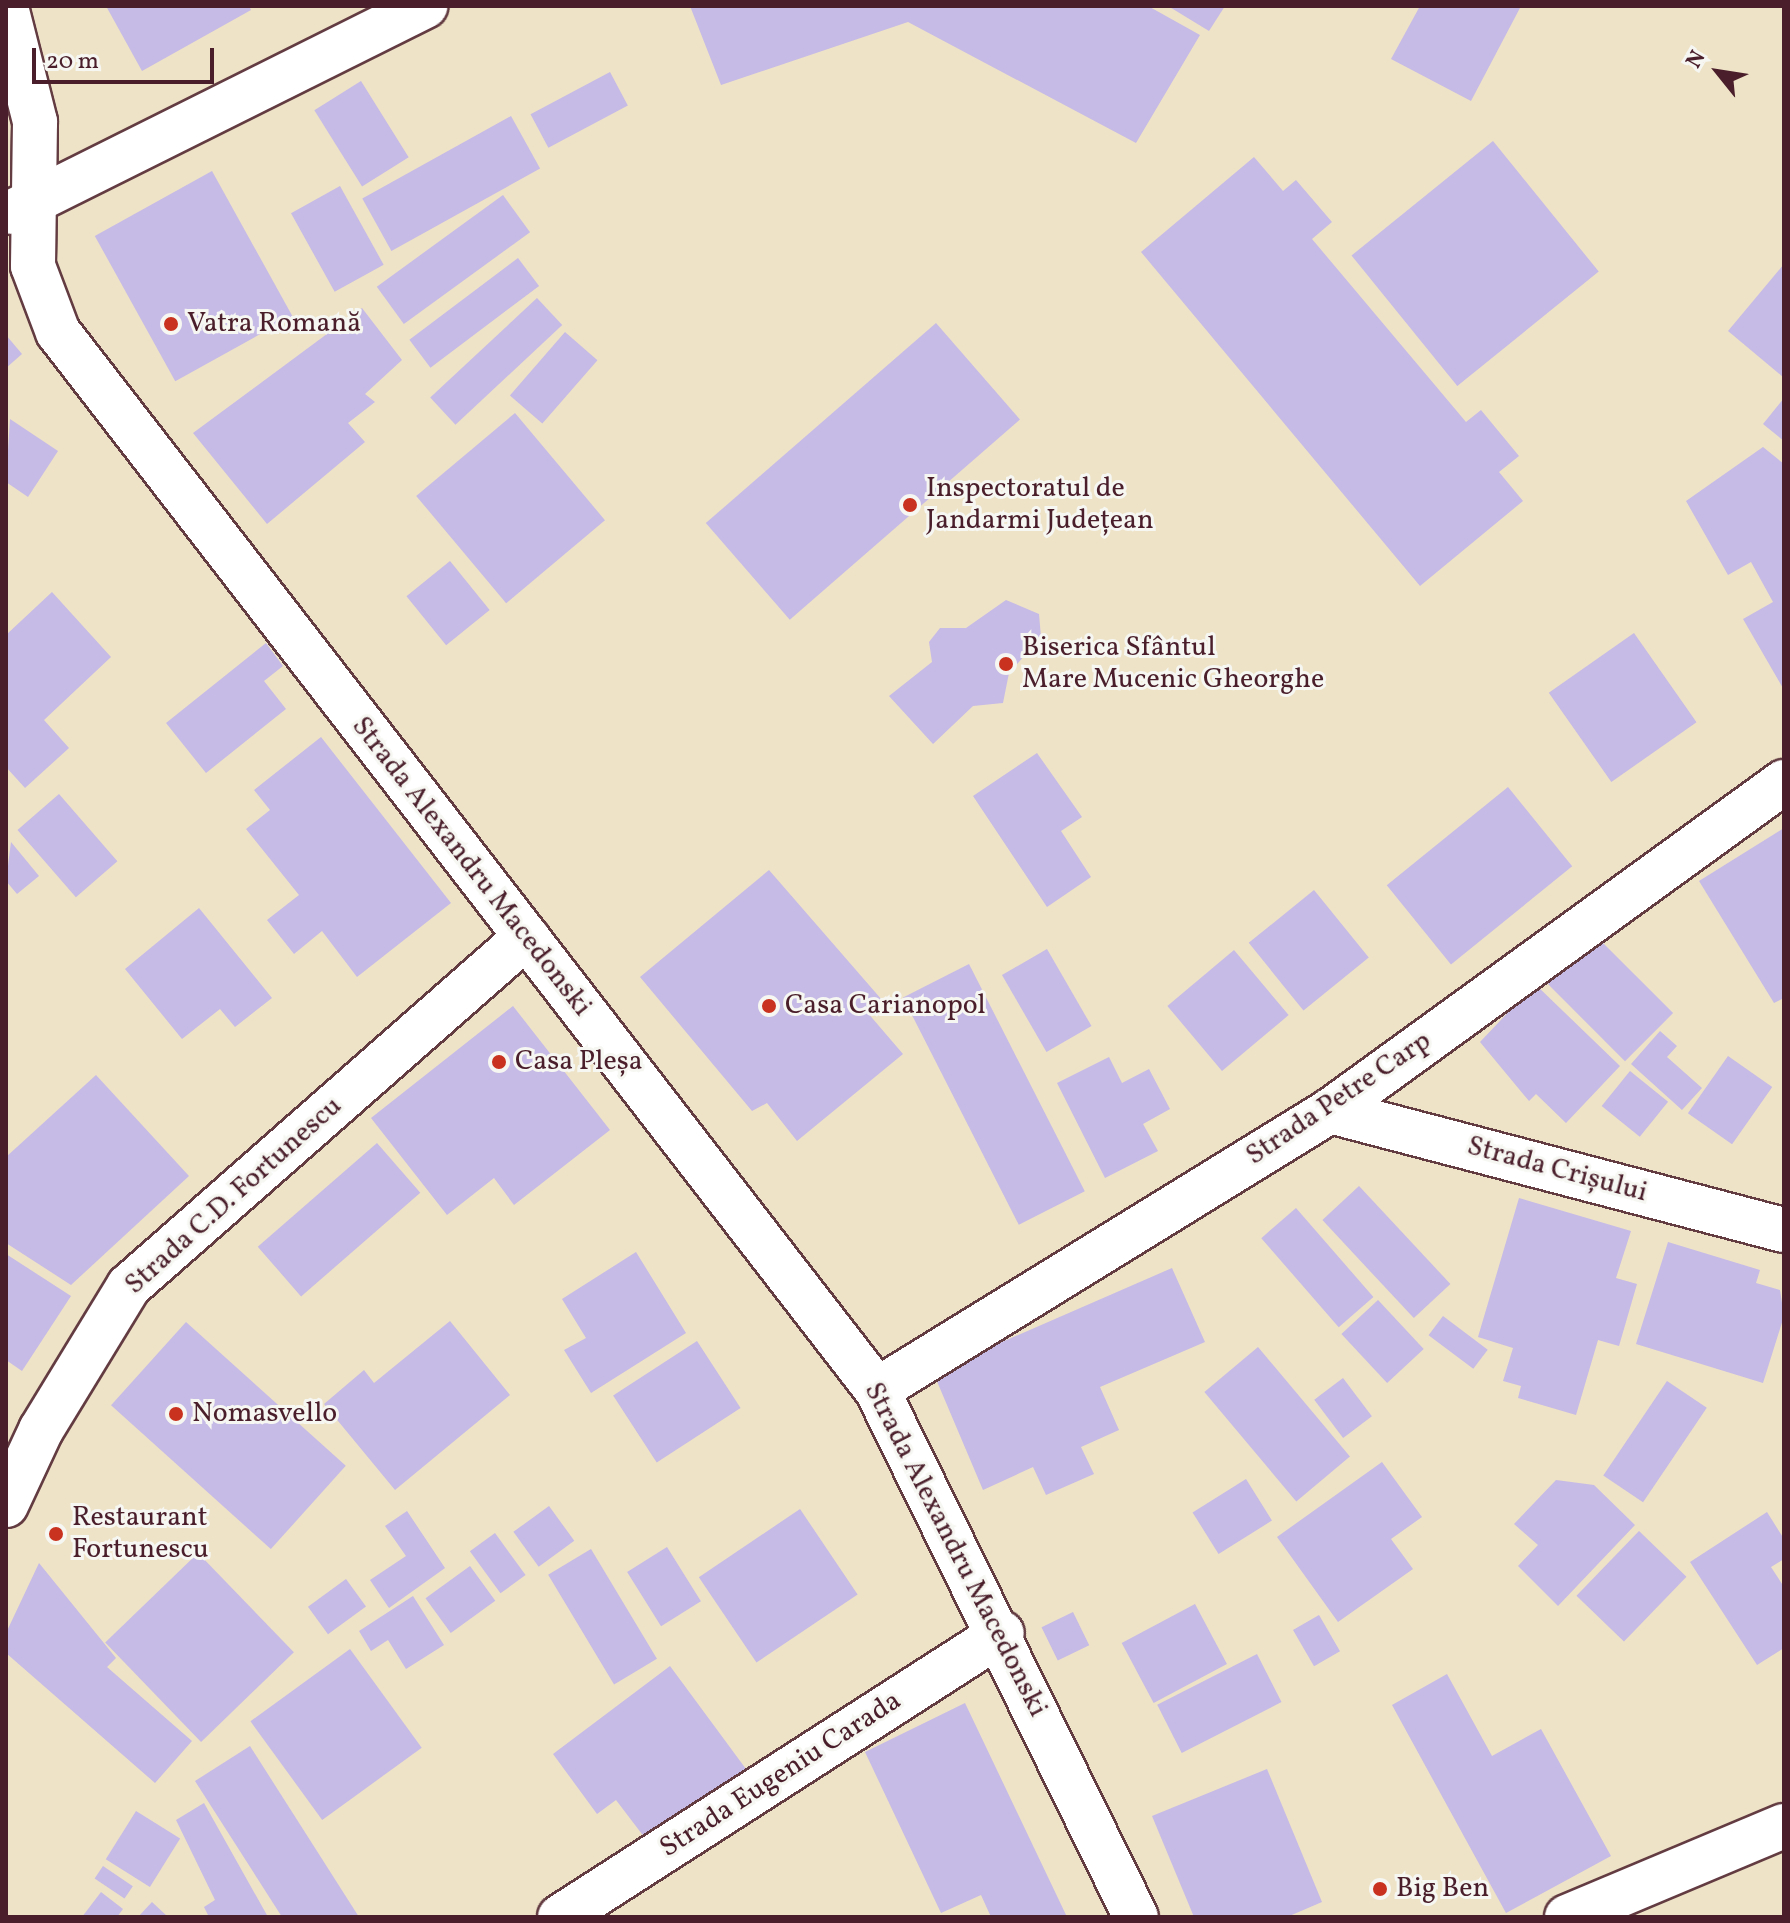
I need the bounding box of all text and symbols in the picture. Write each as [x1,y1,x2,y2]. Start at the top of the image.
scale bar [36,32,218,82]
north arrow [1678,32,1758,112]
text: 20 m [46,45,99,79]
text: N [1679,45,1714,74]
place label: Vatra Romană [187,307,361,341]
marker: Vatra Romană [162,315,180,333]
place label: Inspectoratul de Jandarmi Județean [926,472,1154,538]
marker: Inspectoratul de Jandarmi Județean [901,496,919,514]
place label: Biserica Sfântul Mare Mucenic Gheorghe [1022,631,1324,697]
marker: Biserica Sfântul Mare Mucenic Gheorghe [997,655,1015,673]
street label: Strada Alexandru Macedonski [344,711,598,1023]
place label: Casa Carianopol [785,989,986,1023]
marker: Casa Carianopol [760,997,778,1015]
street label: Strada Petre Carp [1240,1025,1438,1173]
place label: Casa Pleșa [515,1045,643,1079]
marker: Casa Pleșa [490,1053,508,1071]
street label: Strada C.D. Fortunescu [119,1090,349,1302]
street label: Strada Crișului [1463,1130,1651,1210]
street label: Strada Alexandru Macedonski [856,1377,1054,1723]
place label: Nomasvello [192,1397,337,1431]
marker: Nomasvello [167,1405,185,1423]
place label: Restaurant Fortunescu [72,1501,209,1567]
marker: Restaurant Fortunescu [47,1525,65,1543]
street label: Strada Eugeniu Carada [654,1684,908,1866]
place label: Big Ben [1396,1872,1489,1906]
marker: Big Ben [1371,1880,1389,1898]

